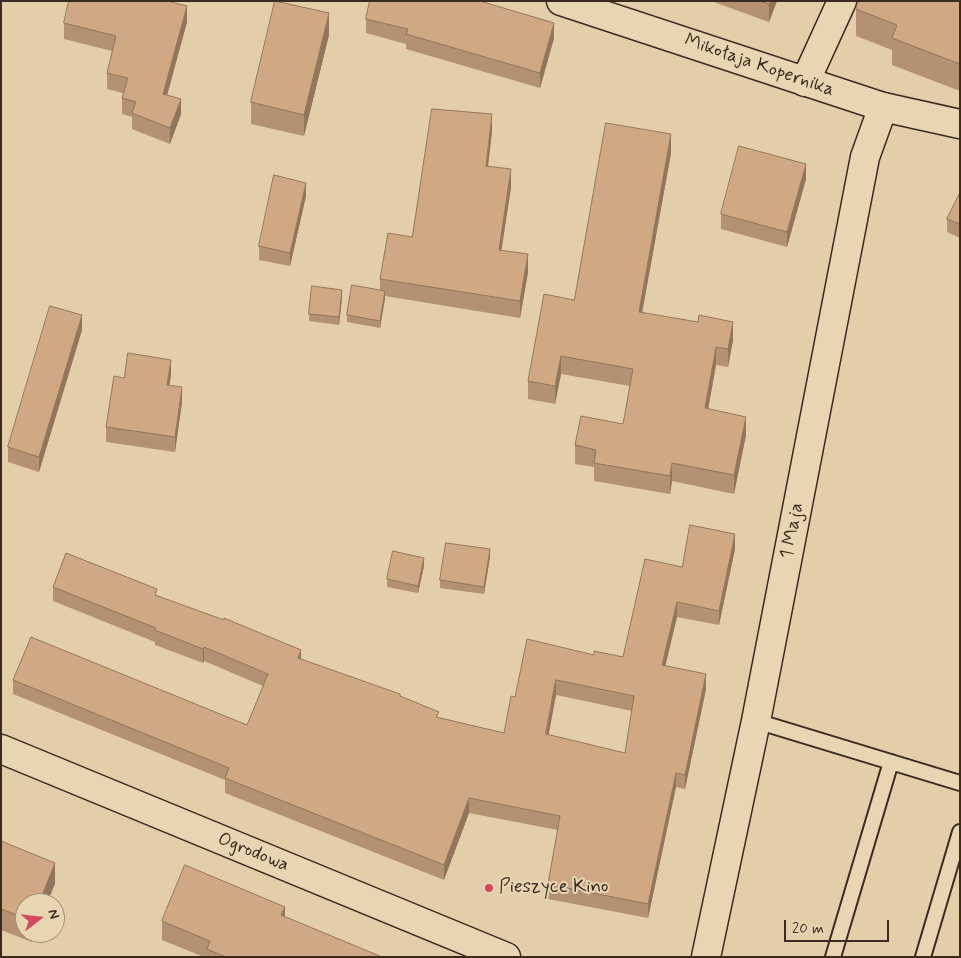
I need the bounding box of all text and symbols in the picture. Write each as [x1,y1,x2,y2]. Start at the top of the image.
street label: Mikołaja Kopernika [681,30,837,102]
street label: 1 Maja [776,501,810,561]
street label: Ogrodowa [214,828,292,878]
place label: Pieszyce Kino [499,877,608,899]
marker: Pieszyce Kino [483,882,495,894]
north arrow [15,893,65,943]
text: N [44,907,63,921]
scale bar [786,910,891,942]
text: 20 m [792,919,824,939]

